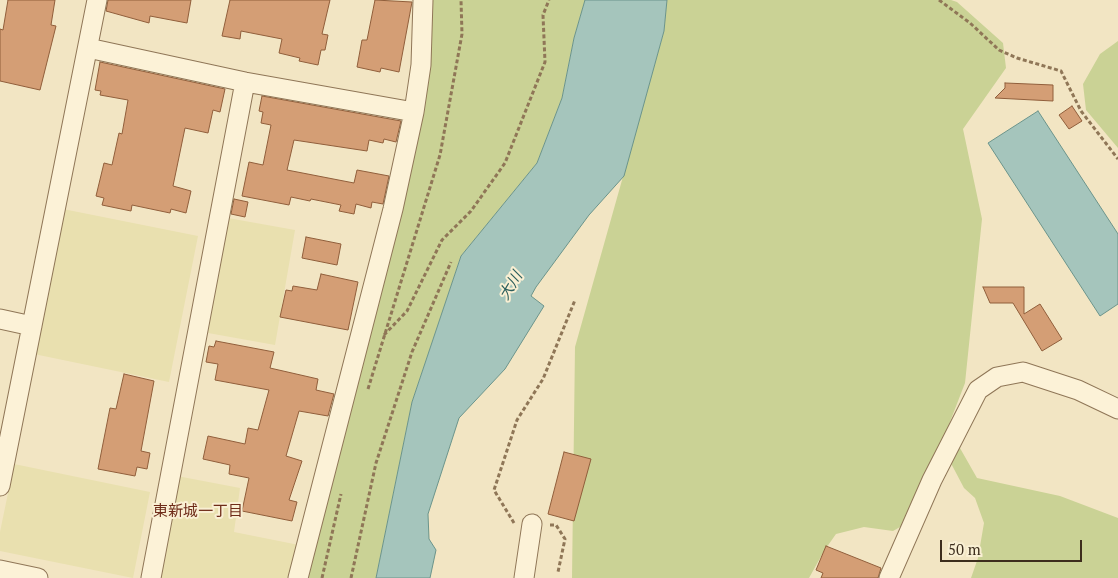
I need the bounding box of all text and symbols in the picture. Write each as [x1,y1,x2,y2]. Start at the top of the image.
water label: 大川 [496,269,526,303]
district label: 東新城一丁目 [153,503,243,521]
scale bar [943,530,1086,562]
text: 50 m [948,539,981,559]

